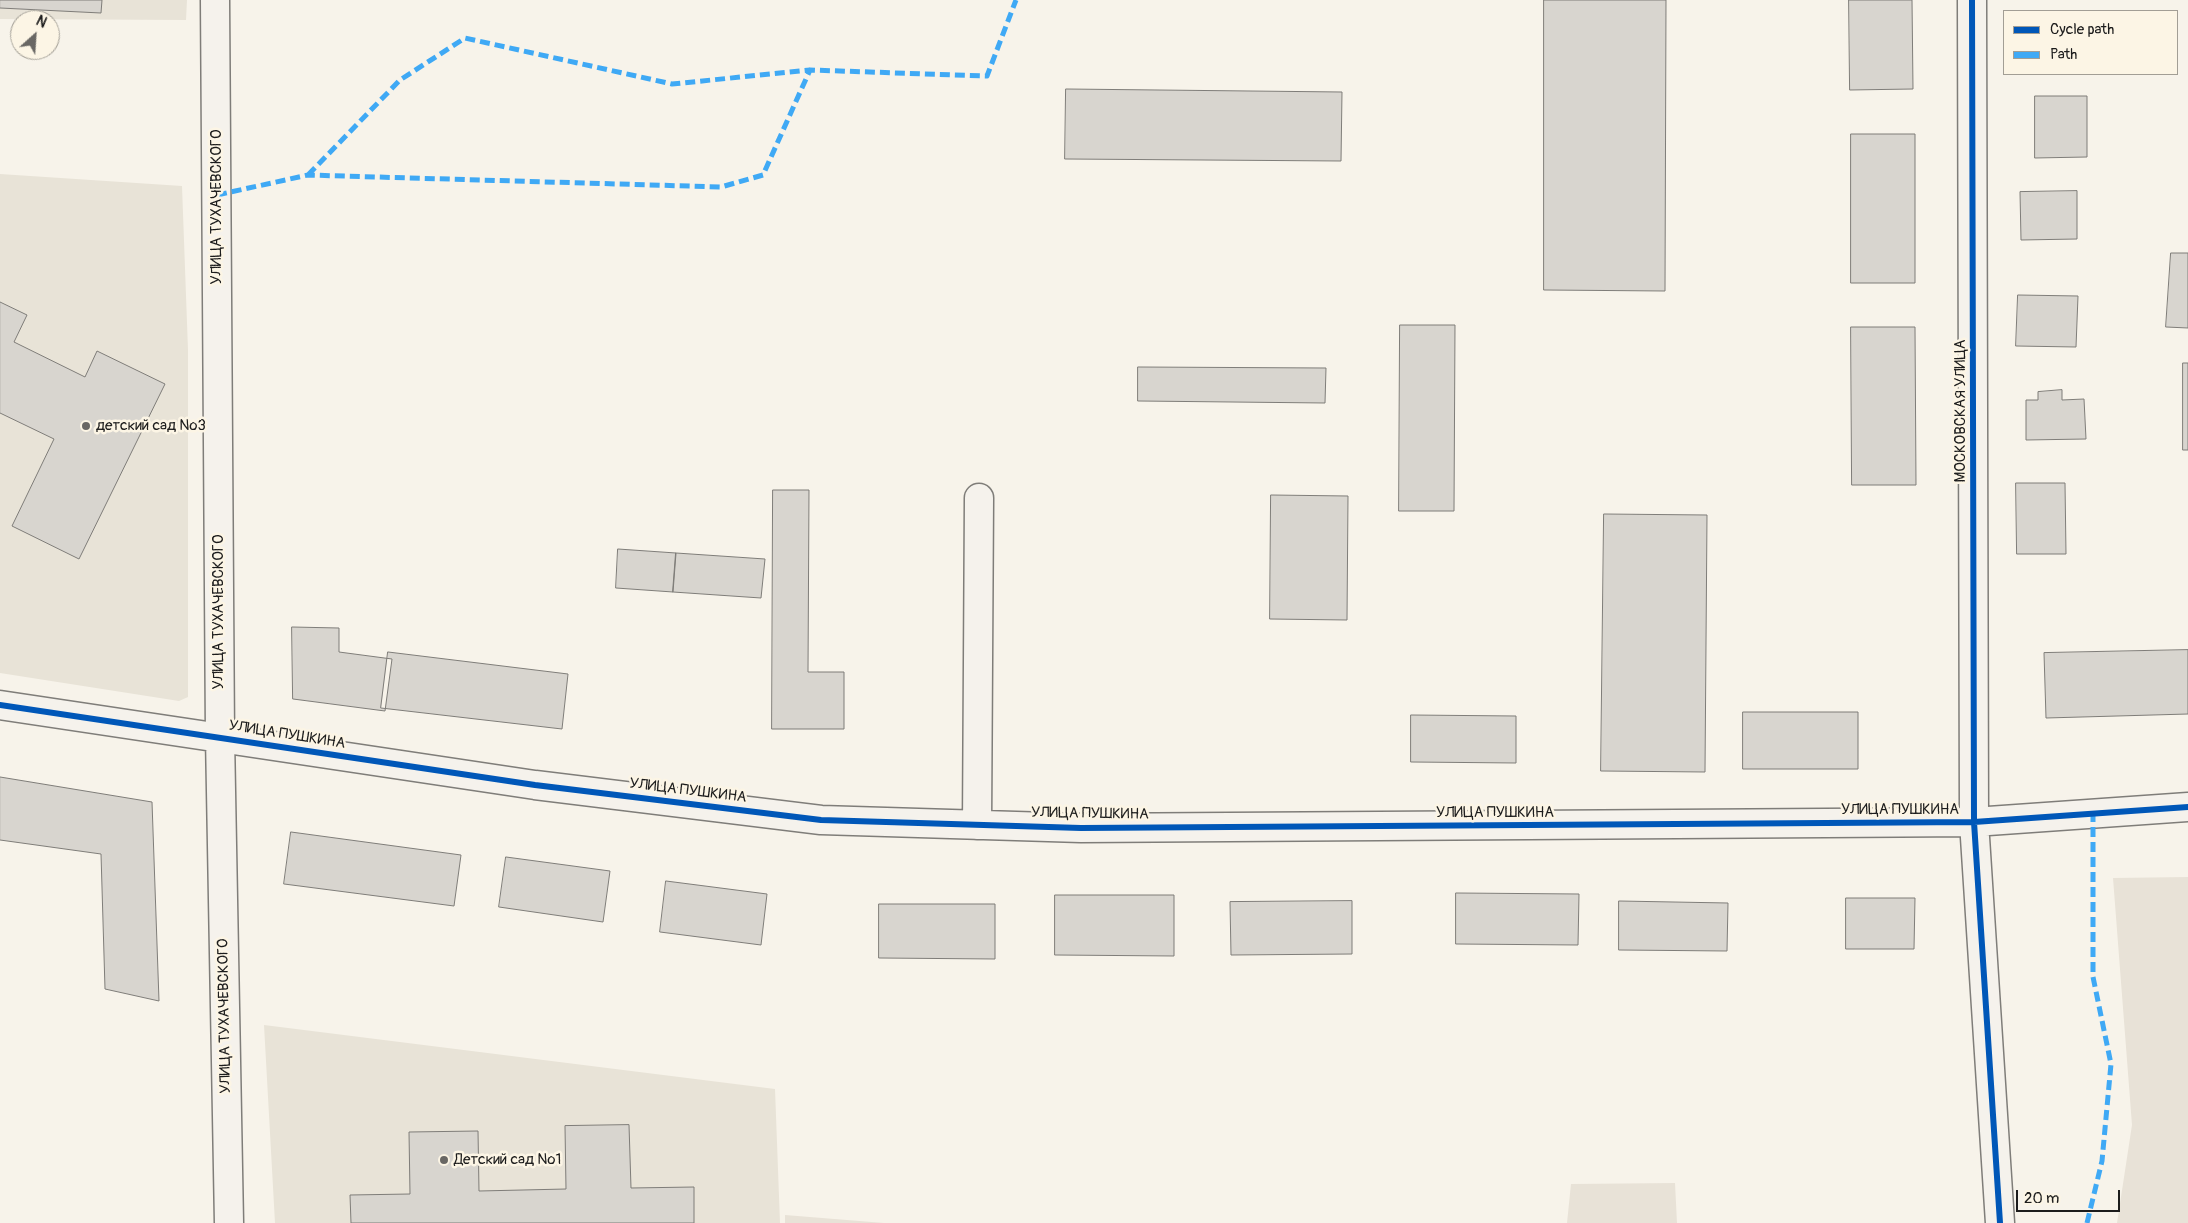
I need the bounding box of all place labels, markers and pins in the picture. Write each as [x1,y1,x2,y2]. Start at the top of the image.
place label: детский сад №3 [96,417,206,435]
marker: детский сад №3 [80,420,92,432]
place label: Детский сад №1 [454,1151,561,1169]
marker: Детский сад №1 [438,1154,450,1166]

